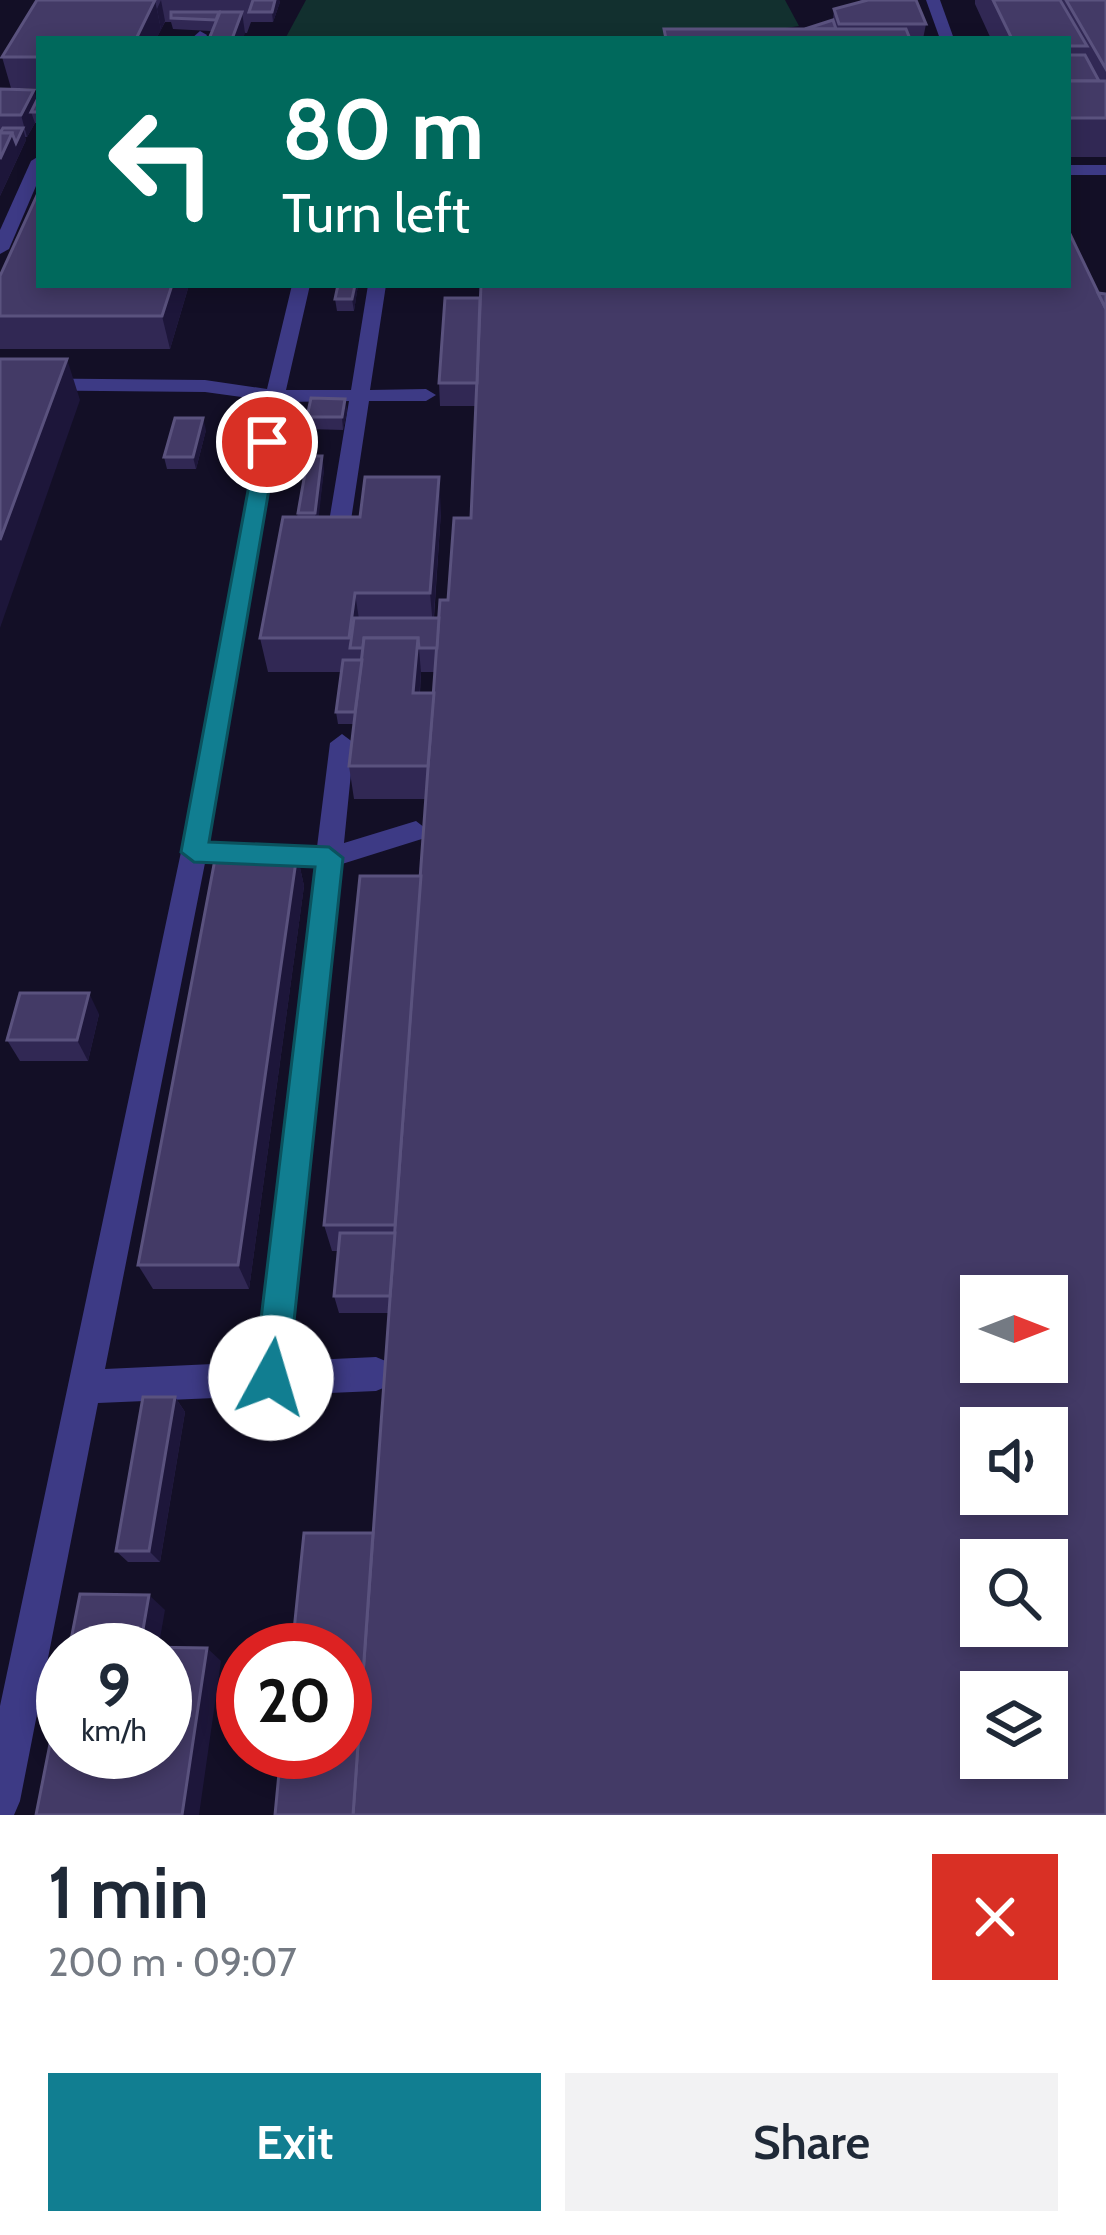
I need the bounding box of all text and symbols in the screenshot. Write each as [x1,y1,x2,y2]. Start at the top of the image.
text: 80 m [282,78,484,180]
icon: left [84,84,240,240]
text: Turn left [282,180,470,246]
pin [216,391,318,493]
icon: arrive [234,409,300,475]
north arrow [960,1275,1068,1383]
map controls [960,1275,1068,1779]
position arrow [208,1315,334,1441]
button: sound [960,1407,1068,1515]
button: search [960,1539,1068,1647]
speed limit sign: 20 [216,1623,372,1779]
text: 9 [97,1649,131,1722]
button: layers [960,1671,1068,1779]
text: km/h [81,1712,147,1749]
text: 1 min [48,1849,209,1936]
button: close [932,1854,1058,1980]
text: 200 m · 09:07 [48,1938,297,1986]
button: Exit [48,2073,541,2211]
button: Share [565,2073,1058,2211]

